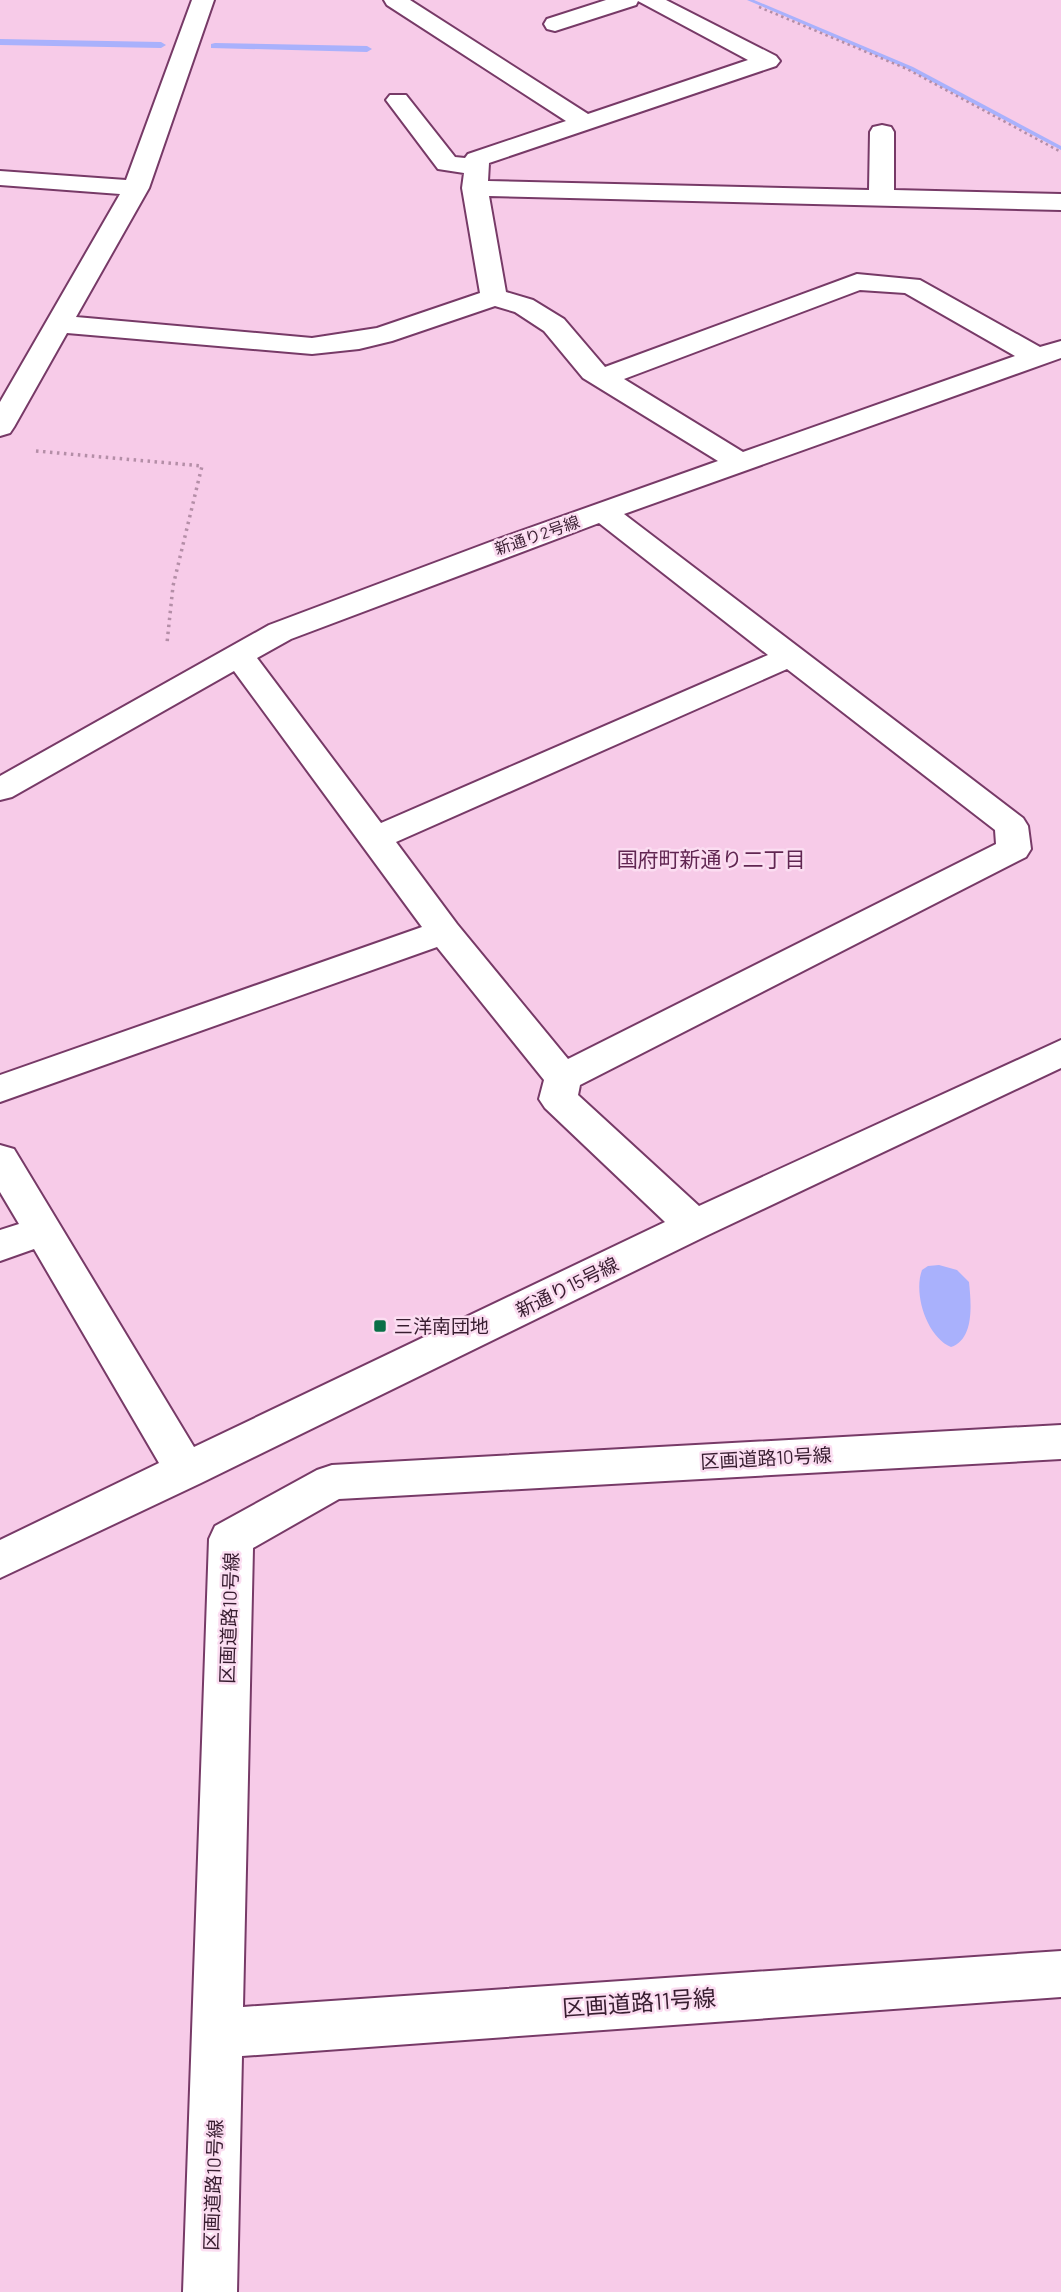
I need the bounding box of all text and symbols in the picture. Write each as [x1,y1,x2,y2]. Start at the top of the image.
street label: 新通り2号線 [492,511,582,558]
district label: 国府町新通り二丁目 [617,846,806,871]
street label: 新通り15号線 [512,1252,622,1321]
place label: 三洋南団地 [394,1314,489,1337]
marker: 三洋南団地 [372,1318,388,1334]
street label: 区画道路10号線 [700,1443,832,1472]
street label: 区画道路10号線 [215,1552,242,1684]
street label: 区画道路11号線 [561,1983,717,2021]
street label: 区画道路10号線 [199,2119,226,2251]

